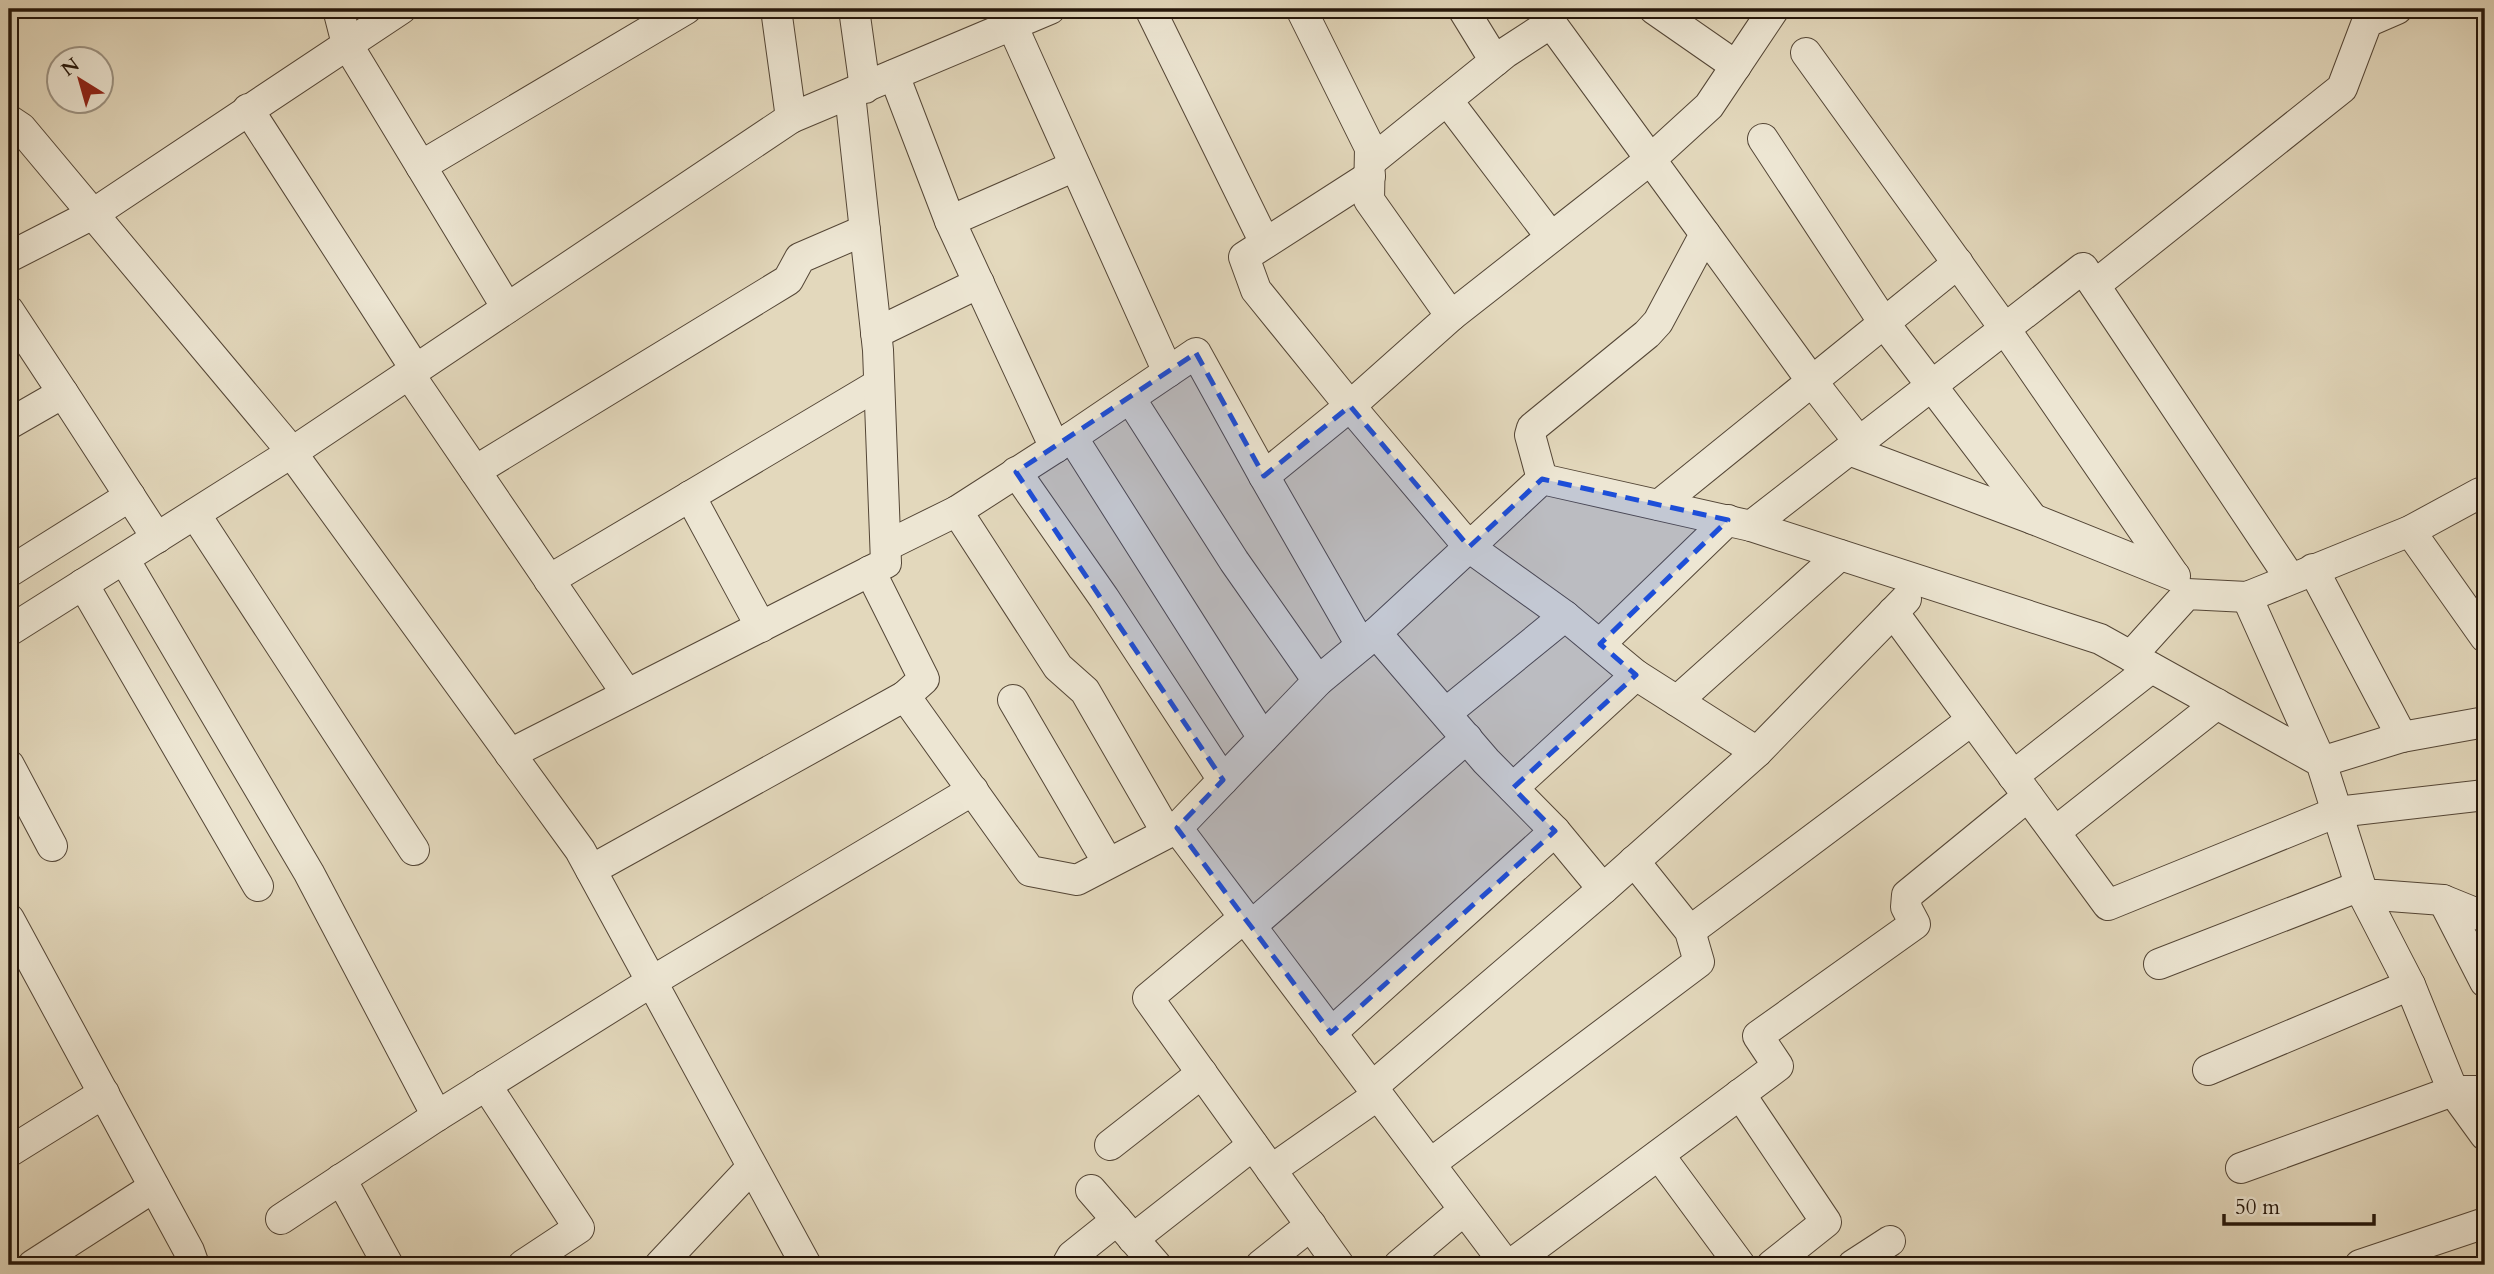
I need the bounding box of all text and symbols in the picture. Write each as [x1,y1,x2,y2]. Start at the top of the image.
north arrow [46,46,116,116]
text: N [56,52,85,83]
scale bar [2224,1183,2375,1227]
text: 50 m [2235,1193,2280,1222]

